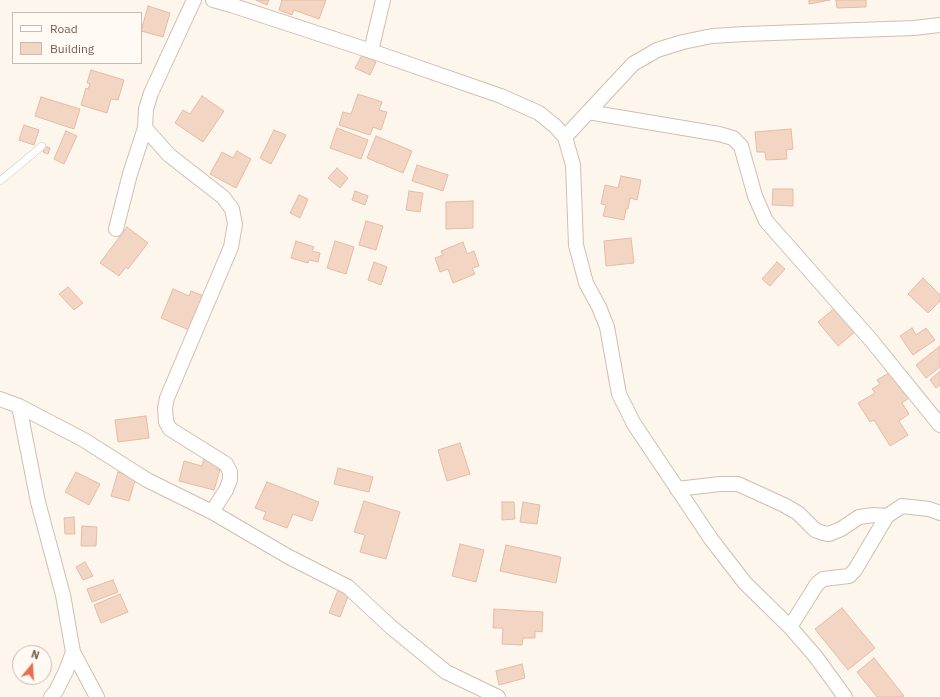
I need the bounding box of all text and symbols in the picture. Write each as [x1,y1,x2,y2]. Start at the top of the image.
legend [12,12,142,64]
text: Road [50,21,78,36]
text: Building [50,41,94,56]
north arrow [12,645,52,685]
text: N [29,647,41,662]

